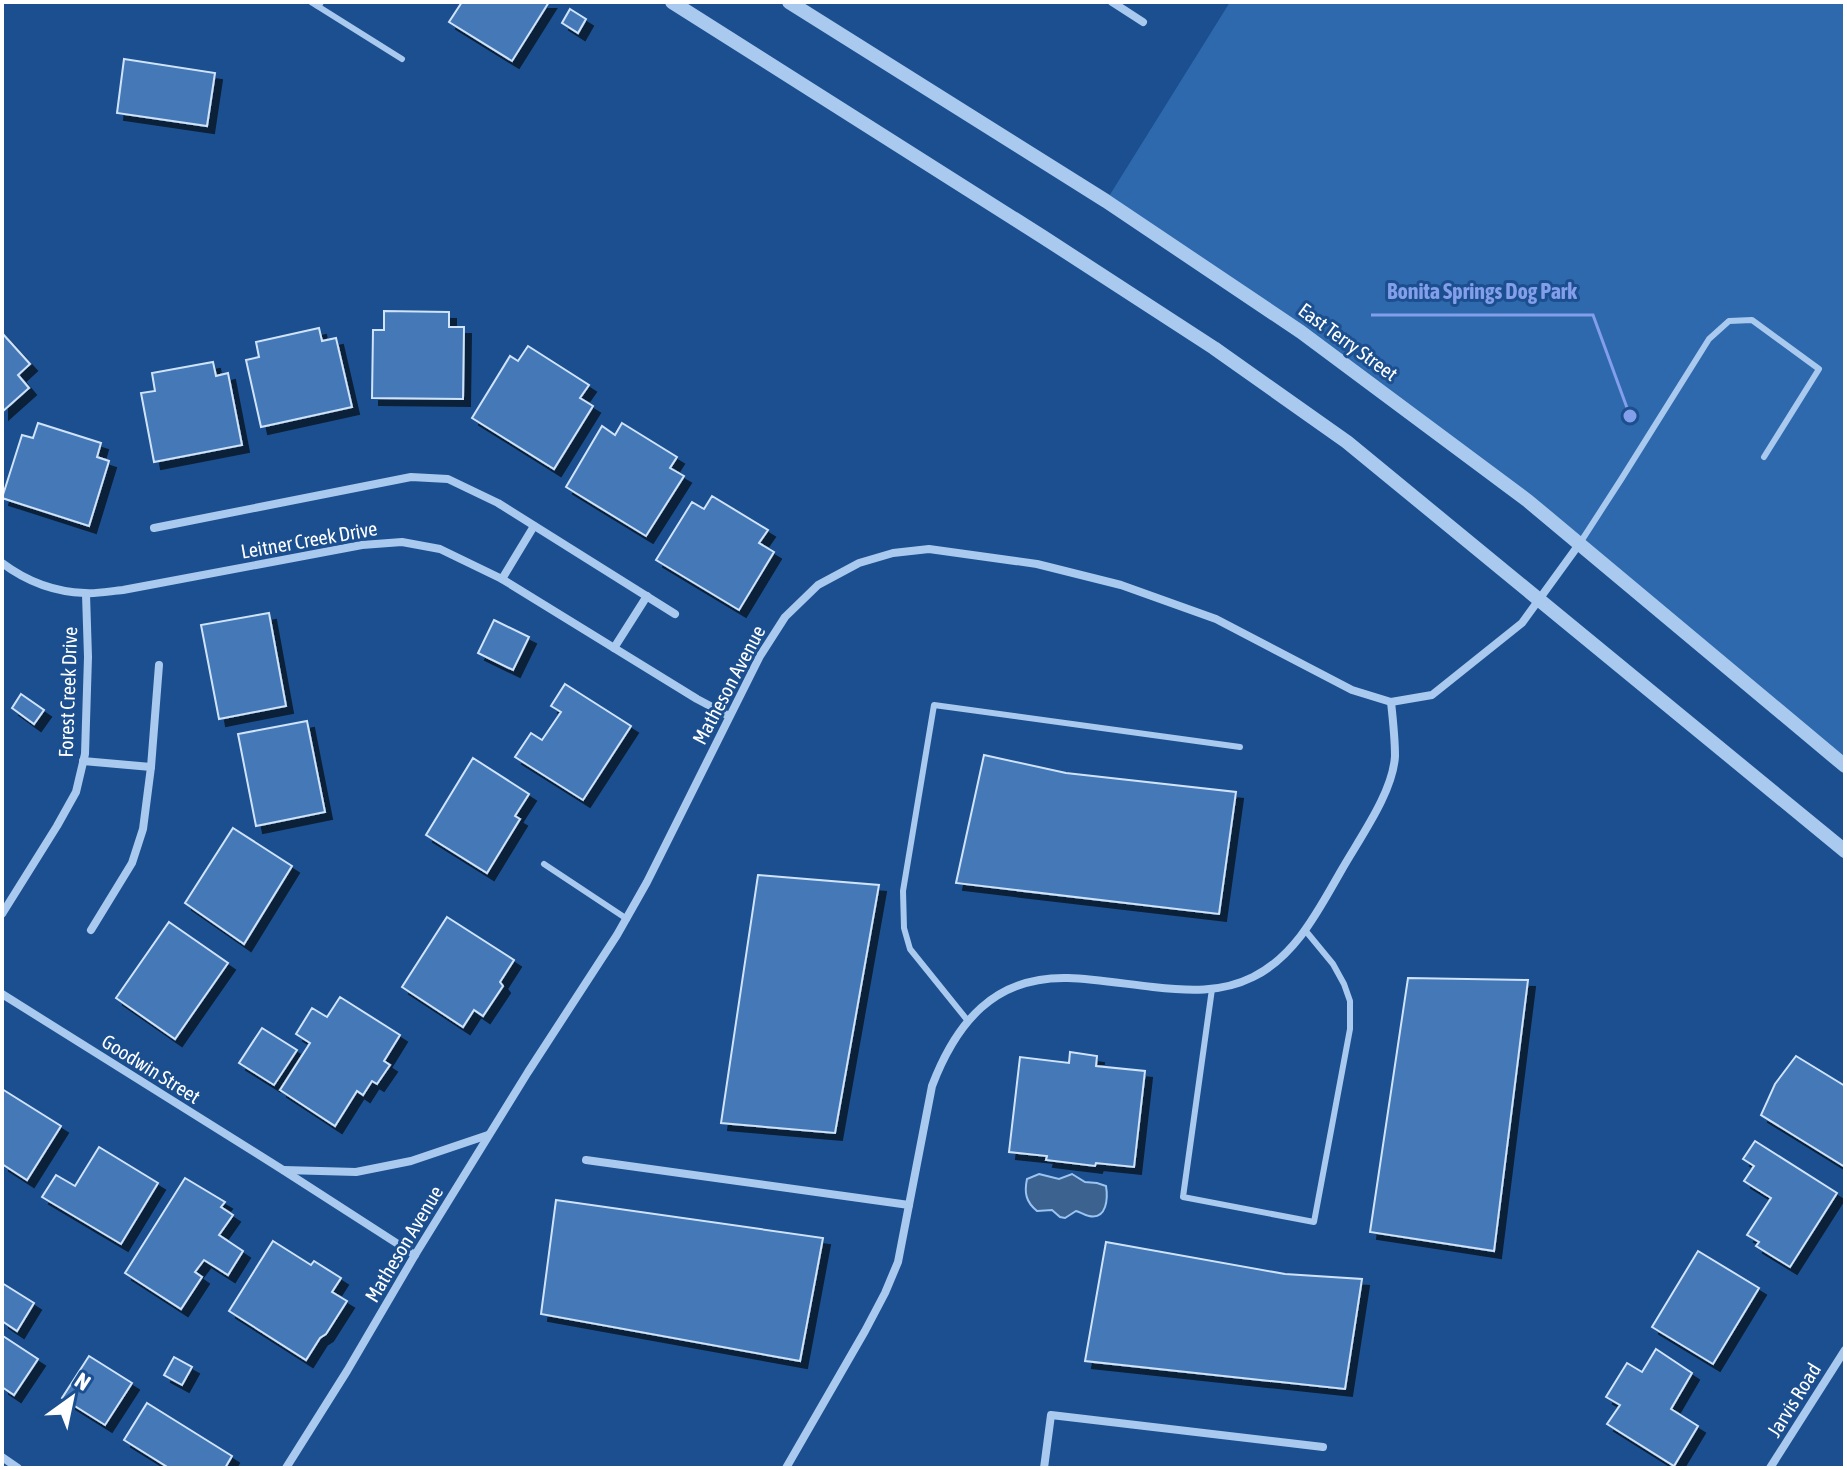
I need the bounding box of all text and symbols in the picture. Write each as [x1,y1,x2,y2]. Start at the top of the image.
callout: Bonita Springs Dog Park [1371,269,1593,315]
text: Bonita Springs Dog Park [1387,278,1577,304]
street label: East Terry Street [1294,298,1402,385]
street label: Leitner Creek Drive [239,516,379,563]
street label: Matheson Avenue [688,621,770,748]
street label: Forest Creek Drive [54,626,81,758]
street label: Goodwin Street [98,1029,205,1108]
street label: Matheson Avenue [360,1181,447,1306]
north arrow [32,1358,112,1438]
street label: Jarvis Road [1762,1359,1825,1441]
text: N [70,1367,95,1396]

